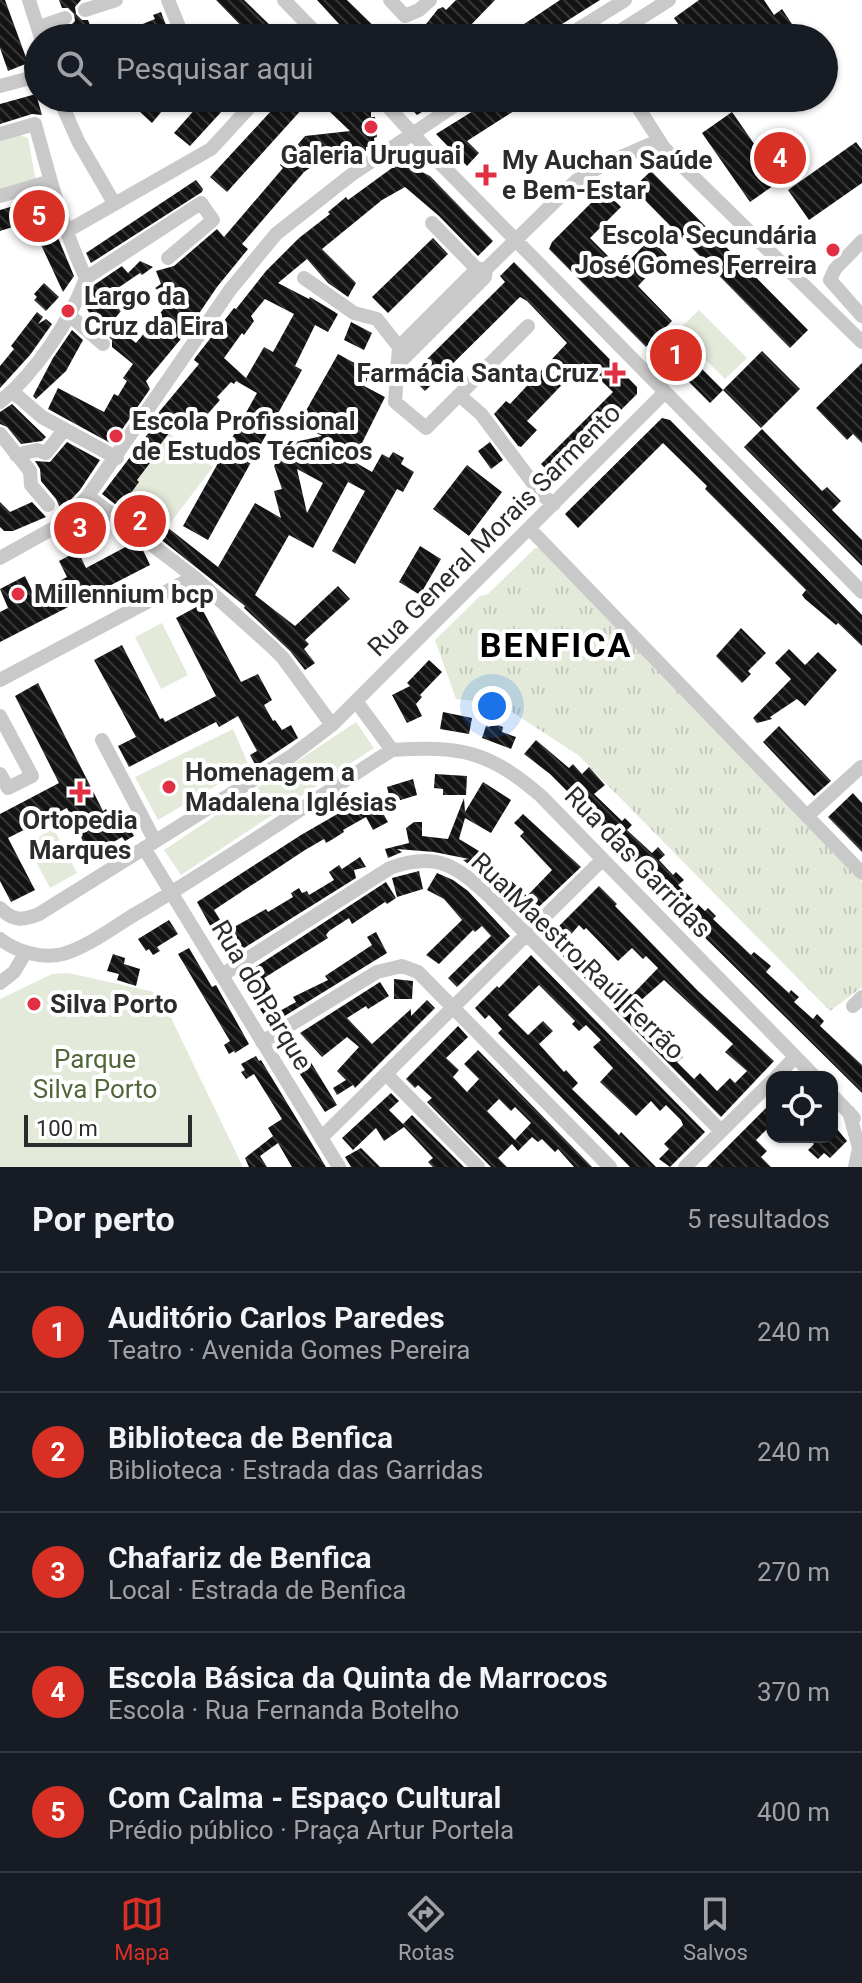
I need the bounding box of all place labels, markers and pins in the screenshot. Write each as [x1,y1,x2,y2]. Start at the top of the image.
marker: Galeria Uruguai [362,118,380,136]
pin: 4 [754,128,806,188]
place label: Galeria Uruguai [281,140,461,170]
place label: My Auchan Saúde e Bem-Estar [502,145,712,205]
marker: My Auchan Saúde e Bem-Estar [477,166,495,184]
pin: 5 [13,186,65,246]
place label: Escola Secundária José Gomes Ferreira [574,220,817,280]
marker: Escola Secundária José Gomes Ferreira [824,241,842,259]
place label: Largo da Cruz da Eira [84,281,224,341]
marker: Largo da Cruz da Eira [59,302,77,320]
pin: 1 [650,325,702,385]
place label: Farmácia Santa Cruz [356,358,599,388]
marker: Farmácia Santa Cruz [606,364,624,382]
place label: Escola Profissional de Estudos Técnicos [132,406,373,466]
marker: Escola Profissional de Estudos Técnicos [107,427,125,445]
pin: 2 [114,491,166,551]
pin: 3 [54,498,106,558]
place label: Millennium bcp [34,579,214,609]
marker: Millennium bcp [9,585,27,603]
place label: Homenagem a Madalena Iglésias [185,757,397,817]
marker: Homenagem a Madalena Iglésias [160,778,178,796]
marker: Ortopedia Marques [71,783,89,801]
place label: Ortopedia Marques [22,805,138,865]
place label: Silva Porto [50,989,178,1019]
marker: Silva Porto [25,995,43,1013]

